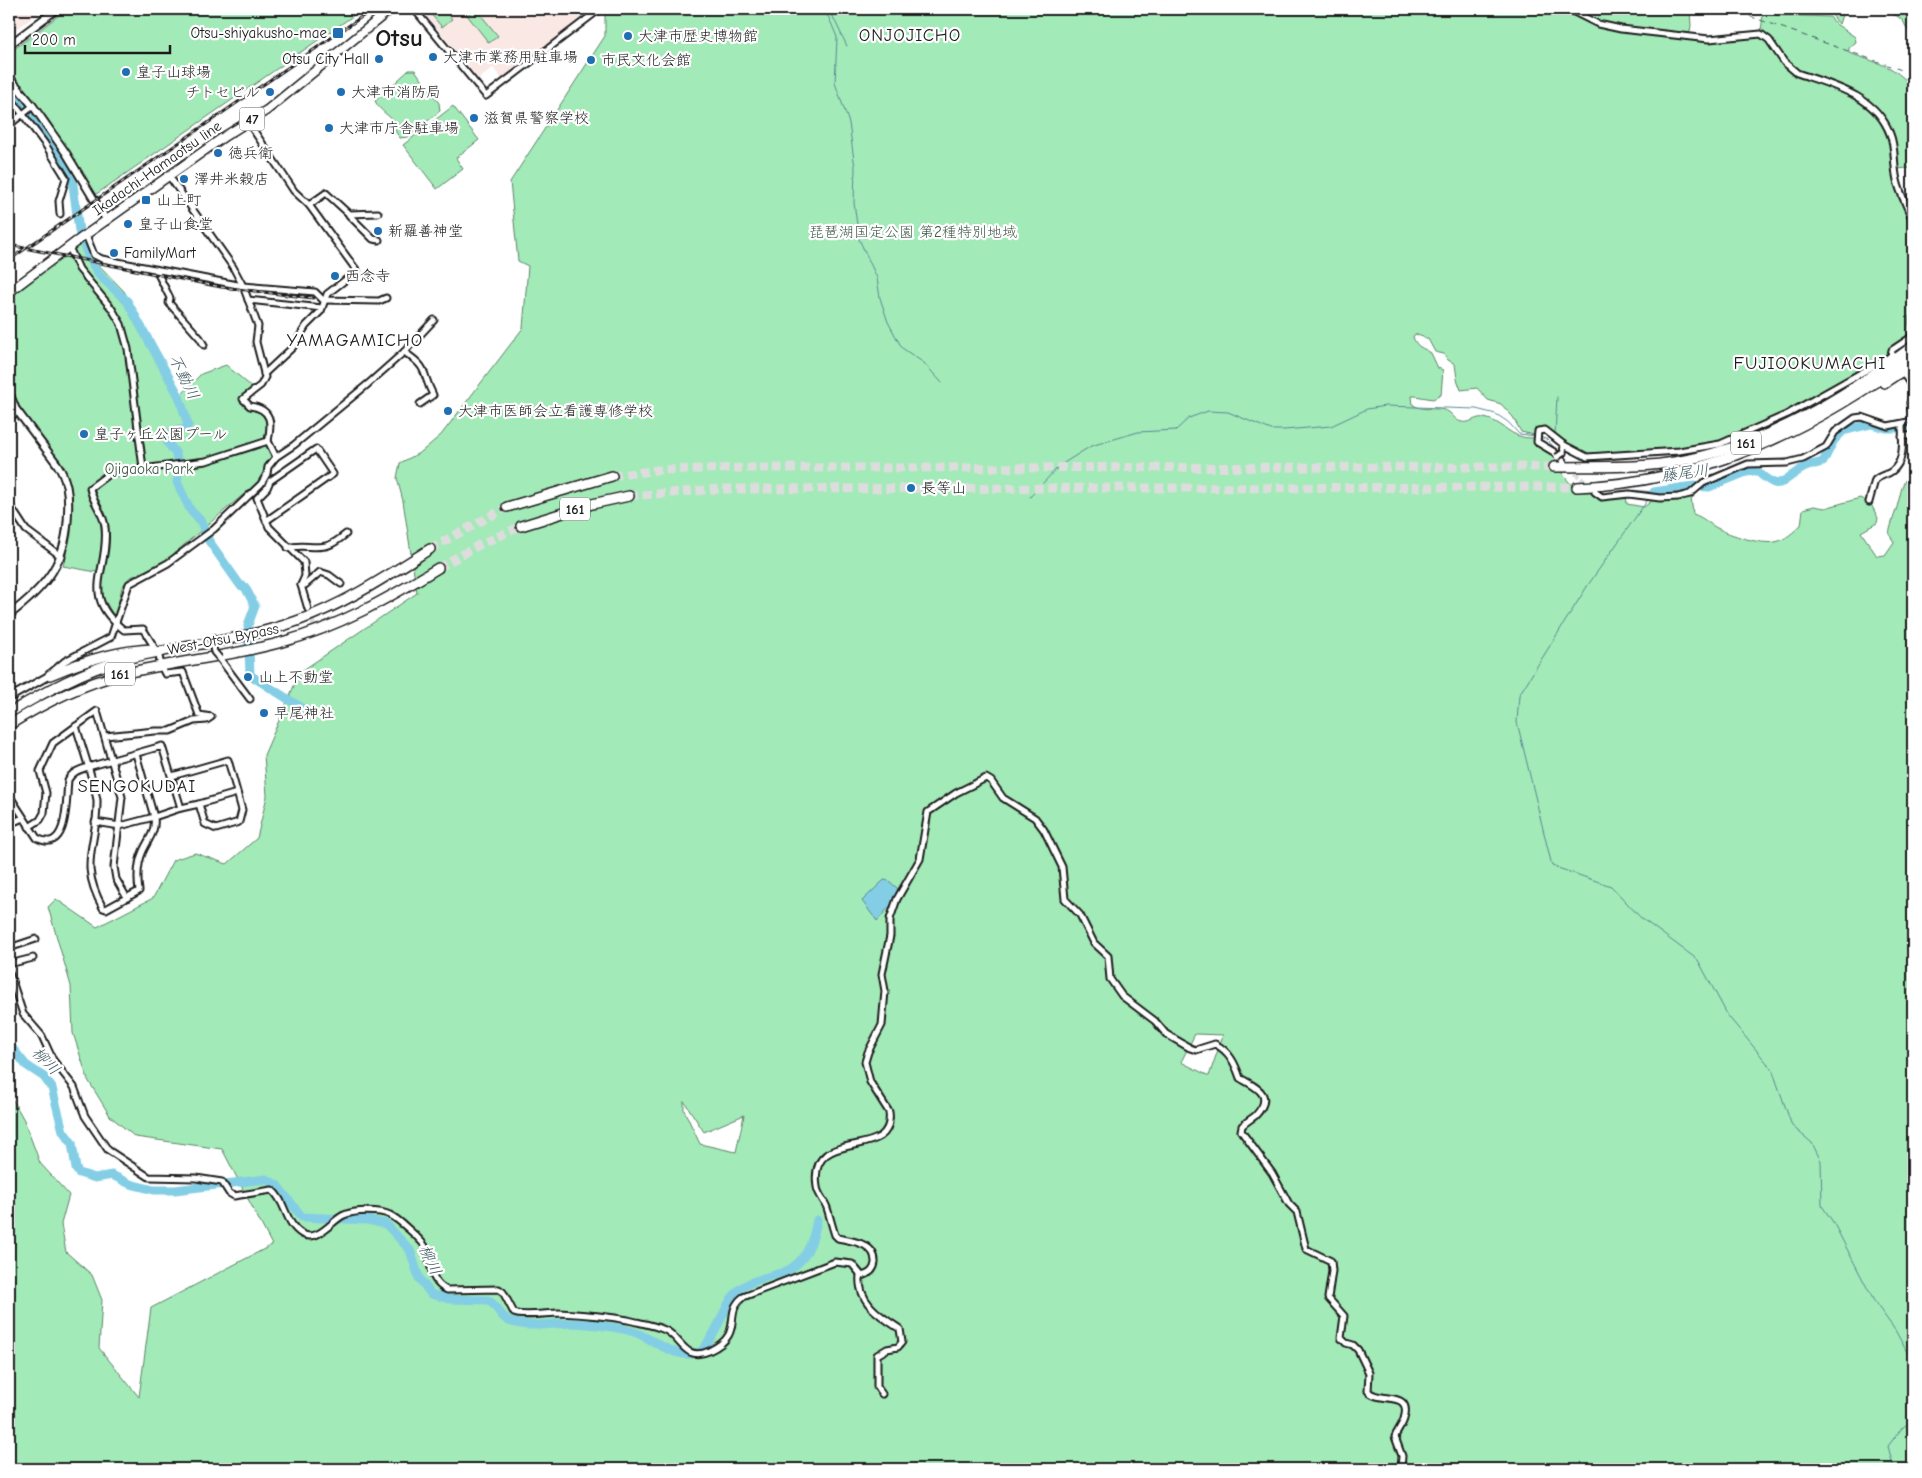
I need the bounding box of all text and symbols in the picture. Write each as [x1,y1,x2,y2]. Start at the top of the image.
scale bar [25,22,170,54]
district label: Otsu [375,23,423,52]
place label: Otsu-shiyakusho-mae [190,24,327,42]
district label: ONJOJICHO [859,25,961,46]
marker: Otsu-shiyakusho-mae [331,26,345,40]
place label: 大津市歴史博物館 [638,27,758,45]
marker: 大津市歴史博物館 [622,30,634,42]
text: 200 m [32,31,76,49]
place label: 大津市業務用駐車場 [443,48,578,66]
place label: Otsu City Hall [282,50,369,68]
marker: 大津市業務用駐車場 [427,51,439,63]
place label: 市民文化会館 [601,51,691,69]
marker: Otsu City Hall [373,53,385,65]
marker: 市民文化会館 [585,54,597,66]
place label: 皇子山球場 [136,63,211,81]
marker: 皇子山球場 [120,66,132,78]
place label: チトセビル [185,83,260,101]
place label: 大津市消防局 [351,83,441,101]
marker: チトセビル [264,86,276,98]
marker: 大津市消防局 [335,86,347,98]
road number: 47 [240,108,264,130]
place label: 滋賀県警察学校 [484,109,589,127]
marker: 滋賀県警察学校 [468,112,480,124]
street label: Ikadachi-Hamaotsu line [89,116,225,219]
place label: 大津市庁舎駐車場 [339,119,459,137]
marker: 大津市庁舎駐車場 [323,122,335,134]
place label: 徳兵衛 [228,144,273,162]
marker: 徳兵衛 [212,147,224,159]
place label: 澤井米穀店 [194,170,269,188]
marker: 澤井米穀店 [178,173,190,185]
place label: 山上町 [156,191,202,209]
marker: 山上町 [140,194,152,206]
place label: 皇子山食堂 [138,215,213,233]
marker: 皇子山食堂 [122,218,134,230]
place label: 新羅善神堂 [388,222,463,240]
park label: 琵琶湖国定公園 第2種特別地域 [809,223,1017,241]
marker: 新羅善神堂 [372,225,384,237]
place label: FamilyMart [124,244,197,262]
marker: FamilyMart [108,247,120,259]
place label: 西念寺 [345,267,390,285]
marker: 西念寺 [329,270,341,282]
district label: YAMAGAMICHO [287,330,423,351]
water label: 不動川 [165,351,203,403]
district label: FUJIOOKUMACHI [1734,353,1886,374]
place label: 大津市医師会立看護専修学校 [458,402,653,420]
marker: 大津市医師会立看護専修学校 [442,405,454,417]
place label: 皇子ヶ丘公園プール [94,425,227,443]
marker: 皇子ヶ丘公園プール [78,428,90,440]
road number: 161 [1731,432,1761,454]
park label: Ojigaoka Park [105,460,194,478]
water label: 藤尾川 [1660,461,1710,485]
place label: 長等山 [921,479,966,497]
marker: 長等山 [905,482,917,494]
road number: 161 [560,498,590,520]
street label: West-Otsu Bypass [166,619,280,659]
road number: 161 [105,662,135,686]
place label: 山上不動堂 [258,668,333,686]
marker: 山上不動堂 [242,671,254,683]
place label: 早尾神社 [274,704,334,722]
marker: 早尾神社 [258,707,270,719]
district label: SENGOKUDAI [78,776,196,797]
water label: 柳川 [28,1043,64,1079]
water label: 柳川 [415,1242,445,1278]

